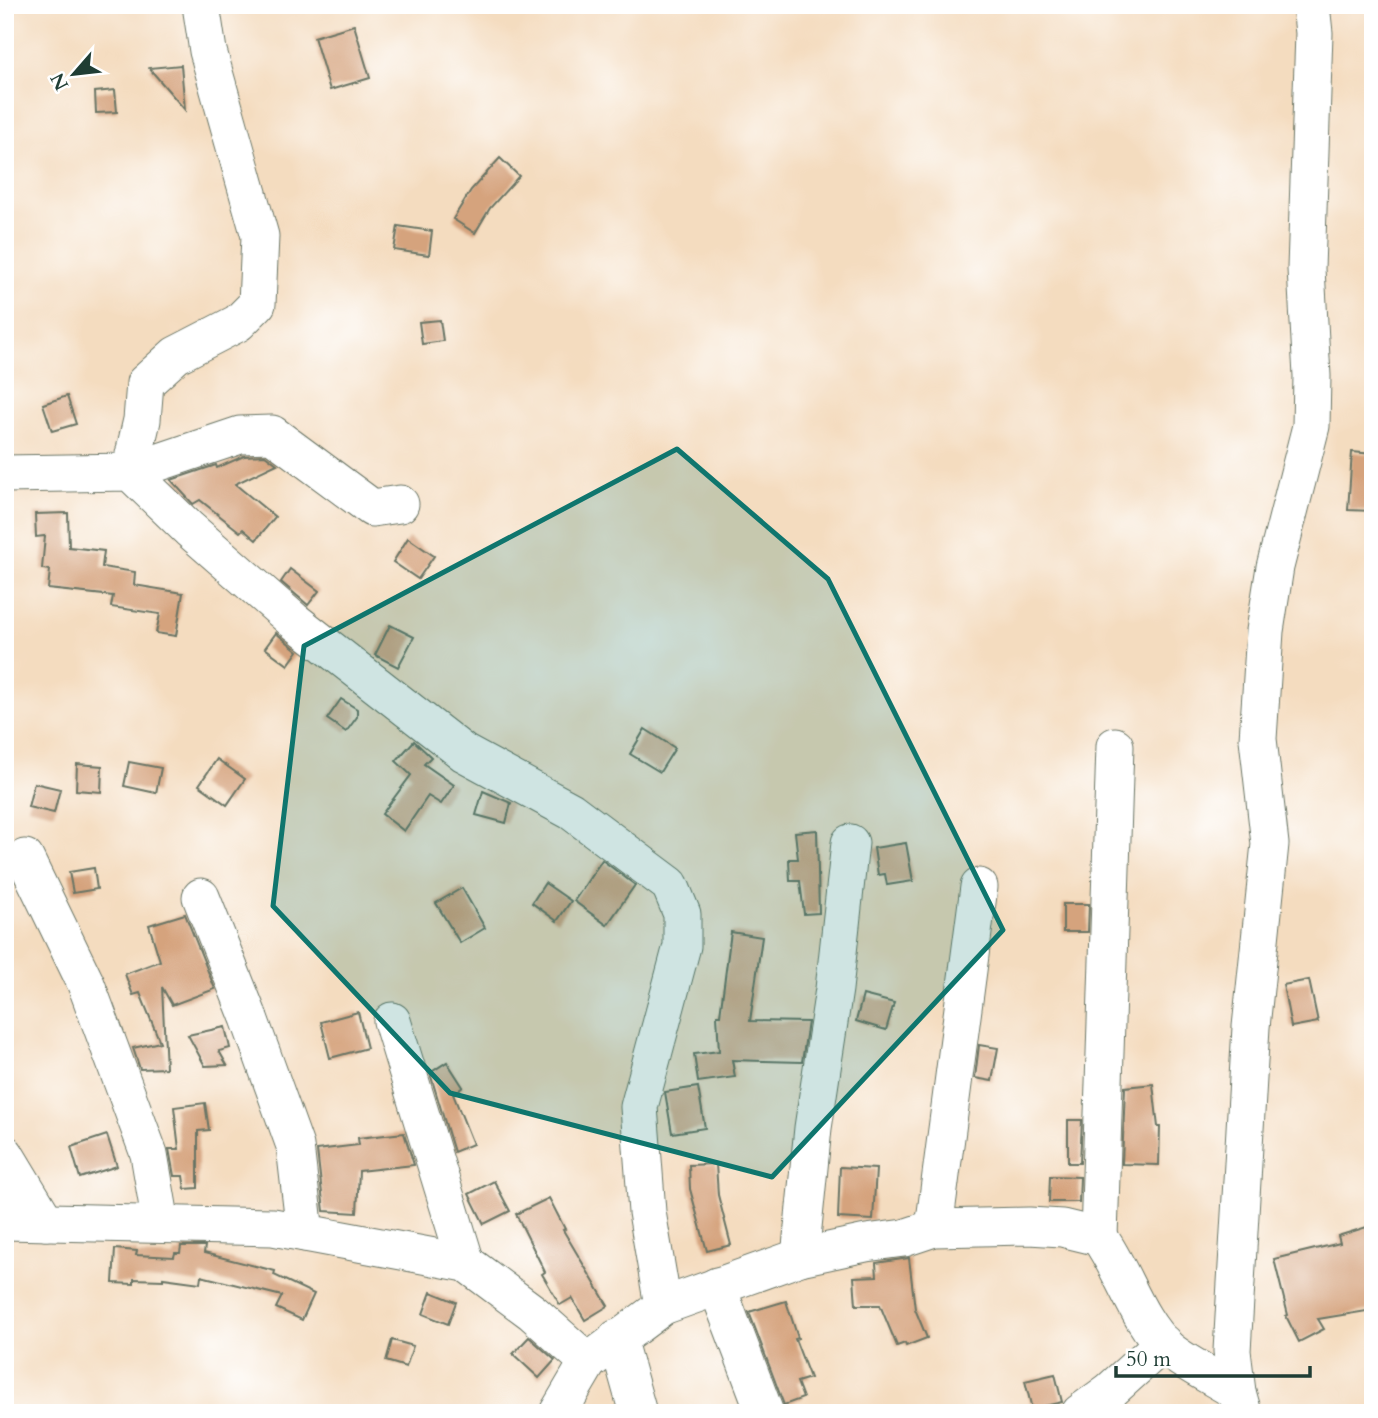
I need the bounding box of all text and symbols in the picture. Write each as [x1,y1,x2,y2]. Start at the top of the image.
north arrow [38,38,108,108]
text: N [44,68,75,95]
scale bar [1116,1334,1310,1378]
text: 50 m [1126,1345,1171,1374]

